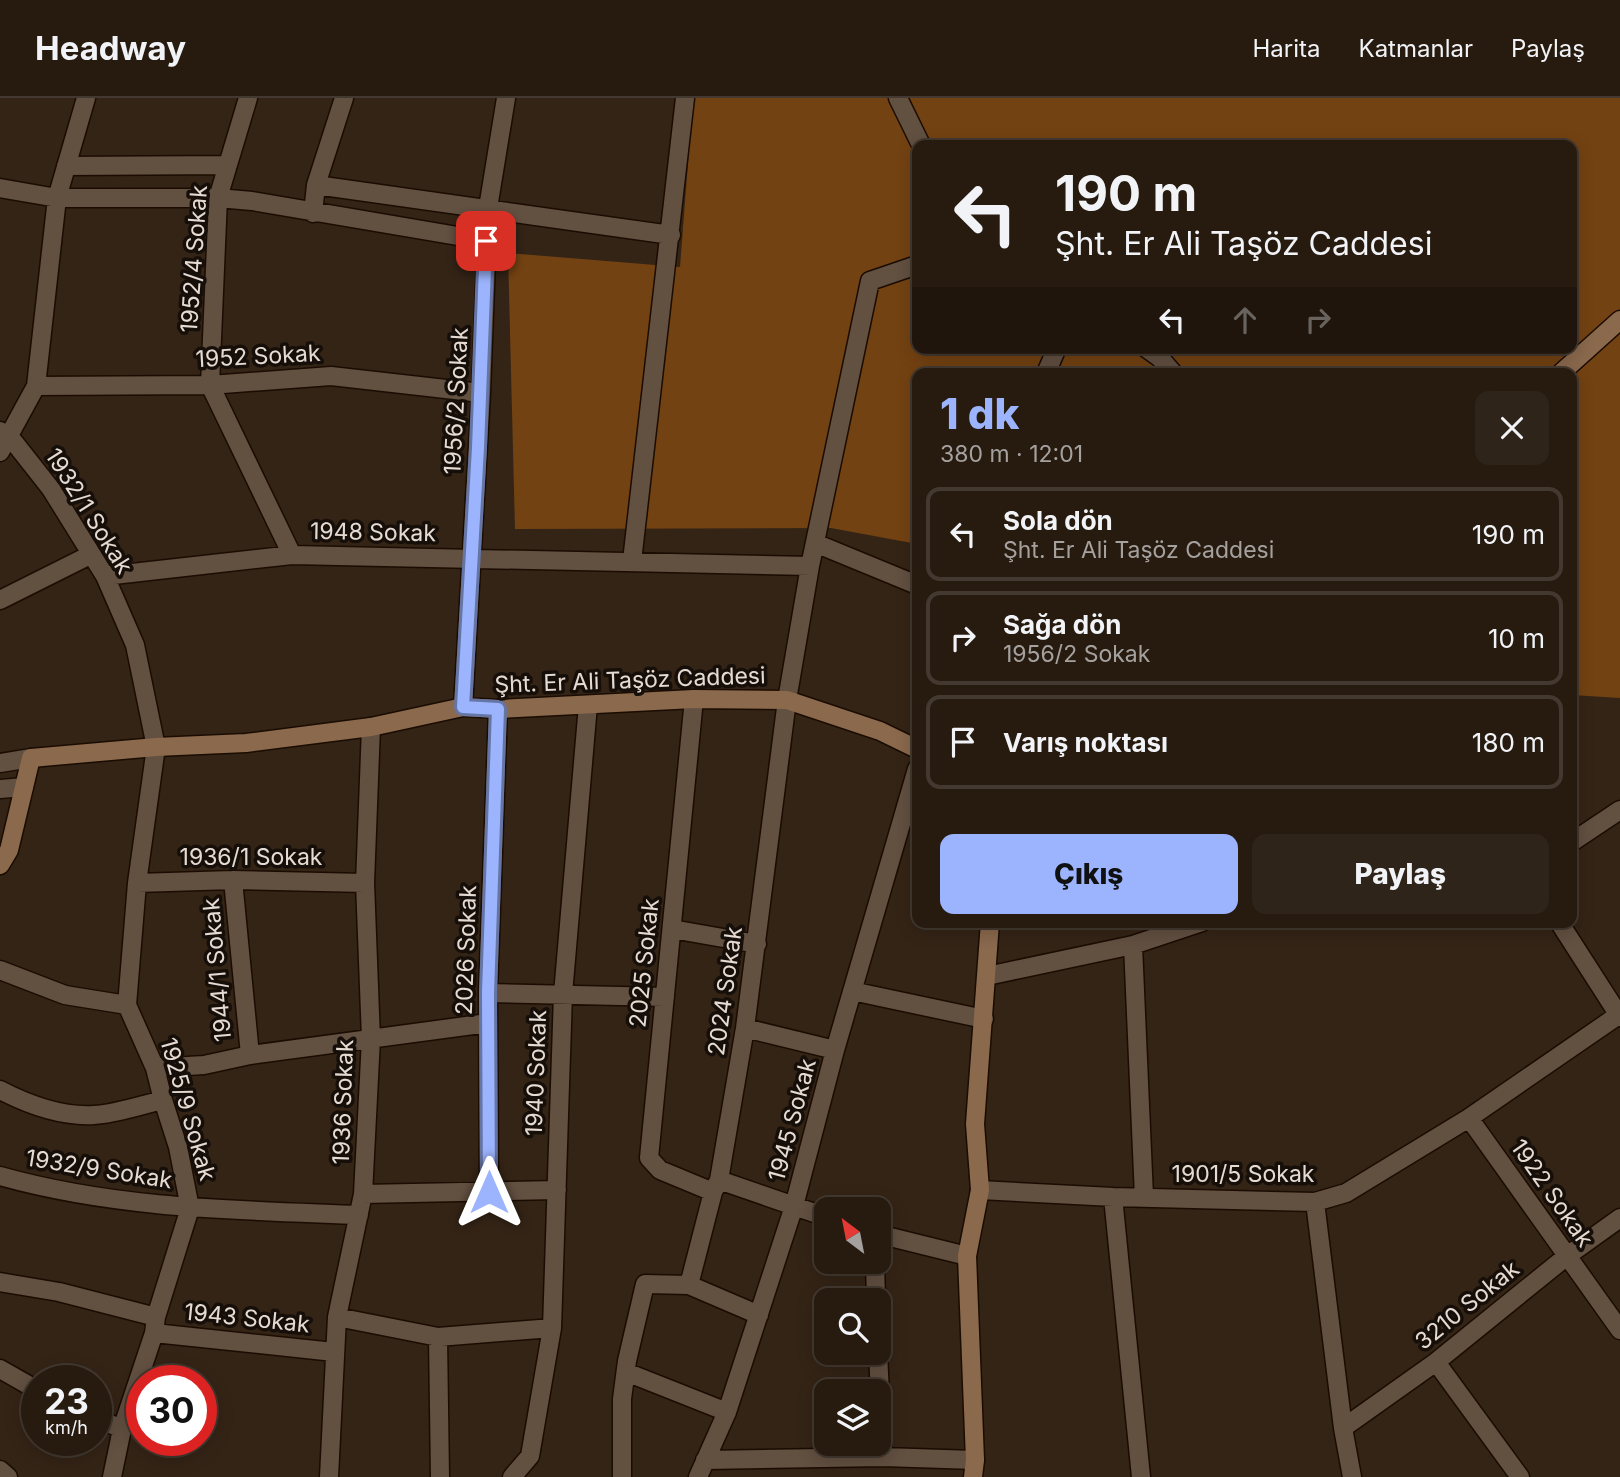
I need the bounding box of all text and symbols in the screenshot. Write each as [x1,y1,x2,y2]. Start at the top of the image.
text: Headway [35,28,186,68]
text: Harita [1253,34,1321,63]
text: Katmanlar [1359,34,1473,63]
text: Paylaş [1511,34,1585,63]
text: 190 m [1055,164,1197,223]
icon: left [940,168,1031,259]
street label: 1952/4 Sokak [175,184,213,334]
pin [456,211,516,271]
icon: arrive [467,222,505,260]
text: Şht. Er Ali Taşöz Caddesi [1055,224,1432,263]
icon: left [1153,301,1191,339]
icon: ahead [1226,301,1264,339]
icon: right [1299,301,1337,339]
street label: 1956/2 Sokak [438,326,474,475]
street label: 1952 Sokak [195,339,321,373]
text: 1 dk [940,388,1019,439]
button: close [1475,391,1549,465]
text: 380 m · 12:01 [940,440,1083,468]
street label: 1932/1 Sokak [39,443,139,579]
text: Sola dön [1003,505,1113,536]
icon: left [944,515,982,553]
street label: 1948 Sokak [310,517,437,547]
text: 190 m [1472,519,1545,550]
text: Şht. Er Ali Taşöz Caddesi [1003,536,1274,564]
text: Sağa dön [1003,609,1121,640]
icon: right [944,619,982,657]
text: 10 m [1488,623,1545,654]
text: 1956/2 Sokak [1003,640,1150,668]
street label: Şht. Er Ali Taşöz Caddesi [494,661,766,699]
icon: arrive [944,723,982,761]
text: Varış noktası [1003,727,1168,758]
text: 180 m [1472,727,1545,758]
button: Çıkış [940,834,1238,914]
button: Paylaş [1252,834,1549,914]
street label: 1936/1 Sokak [180,843,323,871]
street label: 2026 Sokak [450,884,482,1015]
street label: 1944/1 Sokak [197,897,237,1043]
street label: 2025 Sokak [623,897,665,1029]
street label: 2024 Sokak [702,924,748,1057]
street label: 1940 Sokak [520,1009,552,1137]
street label: 1925/9 Sokak [154,1034,222,1184]
street label: 1936 Sokak [327,1039,359,1165]
street label: 1945 Sokak [762,1055,822,1184]
street label: 1922 Sokak [1505,1134,1599,1252]
street label: 1932/9 Sokak [24,1144,174,1194]
position arrow [452,1155,526,1229]
street label: 1901/5 Sokak [1172,1160,1315,1188]
north arrow [814,1197,891,1274]
map controls [814,1197,891,1456]
street label: 3210 Sokak [1410,1254,1525,1355]
button: search [814,1288,891,1365]
street label: 1943 Sokak [183,1297,311,1339]
speed limit sign: 30 [126,1365,217,1456]
button: layers [814,1379,891,1456]
text: 23 [44,1380,89,1422]
text: km/h [45,1417,88,1438]

